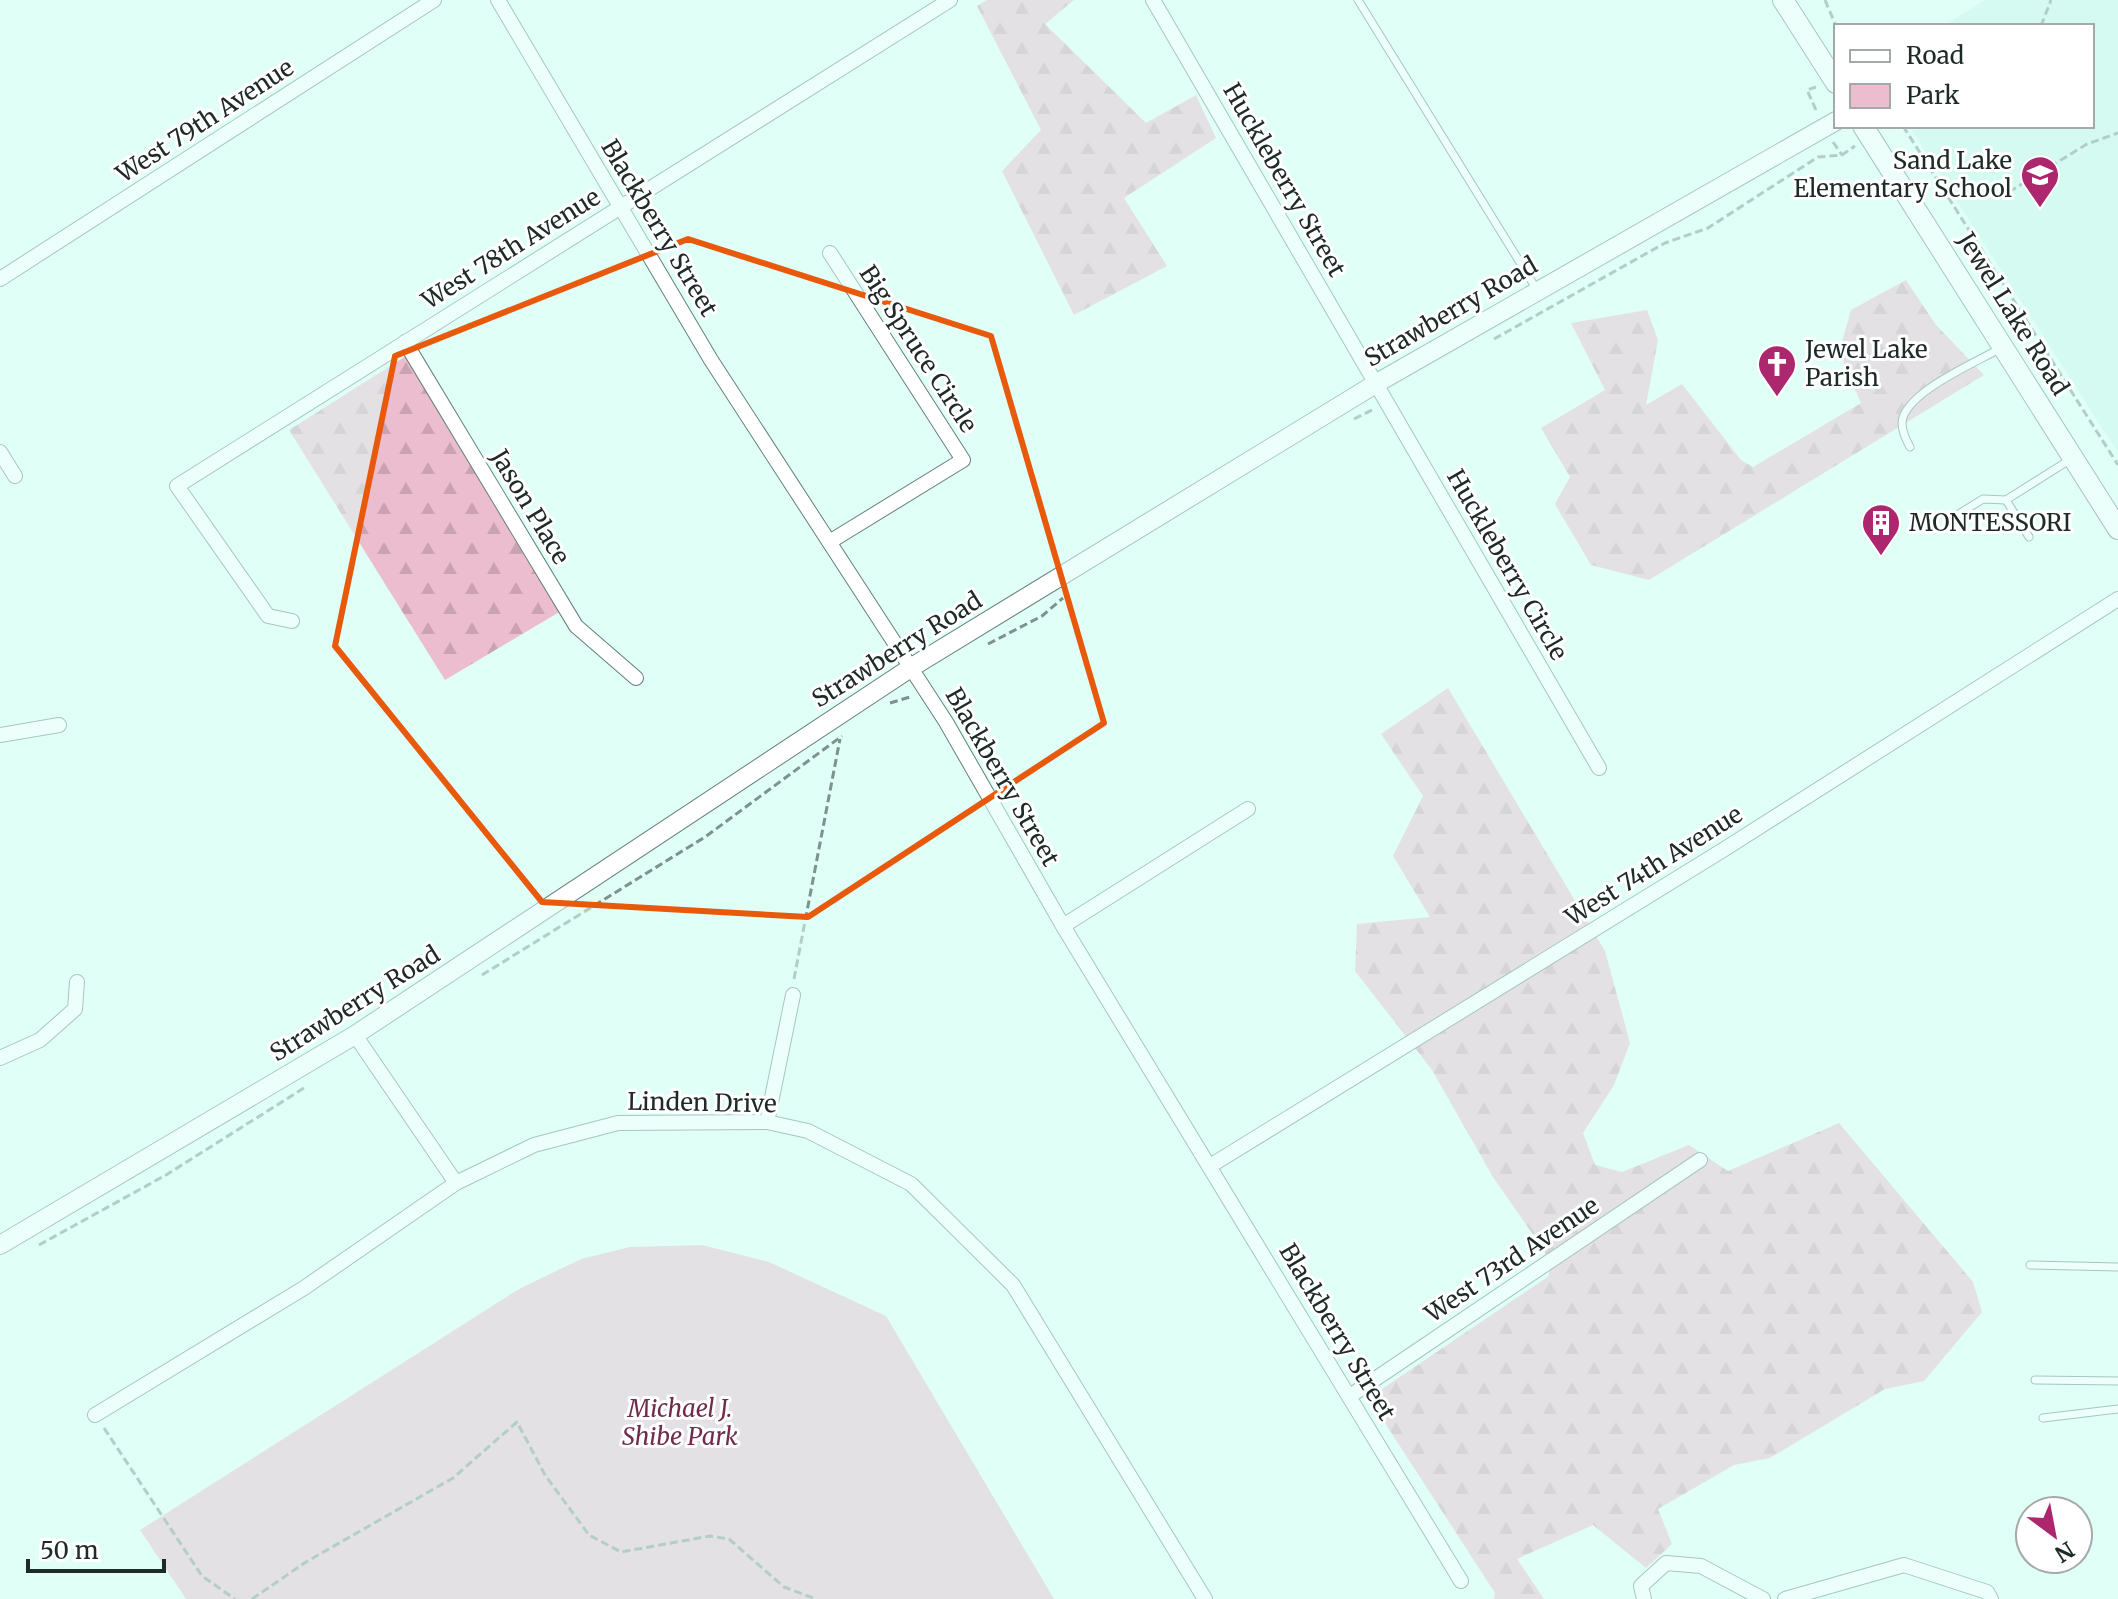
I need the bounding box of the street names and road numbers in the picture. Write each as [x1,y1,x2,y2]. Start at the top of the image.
street label: West 79th Avenue [109,52,299,190]
street label: Huckleberry Street [1216,77,1353,283]
street label: Blackberry Street [594,134,725,322]
street label: West 78th Avenue [415,181,606,316]
street label: Jewel Lake Road [1950,226,2076,401]
street label: Strawberry Road [1359,249,1543,374]
street label: Big Spruce Circle [853,259,984,438]
street label: Jason Place [484,443,577,570]
street label: Huckleberry Circle [1440,464,1575,666]
street label: Strawberry Road [806,585,987,714]
street label: Blackberry Street [939,682,1066,872]
street label: West 74th Avenue [1558,799,1748,933]
street label: Strawberry Road [264,939,445,1068]
street label: Linden Drive [627,1086,777,1119]
street label: West 73rd Avenue [1418,1190,1605,1330]
street label: Blackberry Street [1272,1238,1403,1426]

